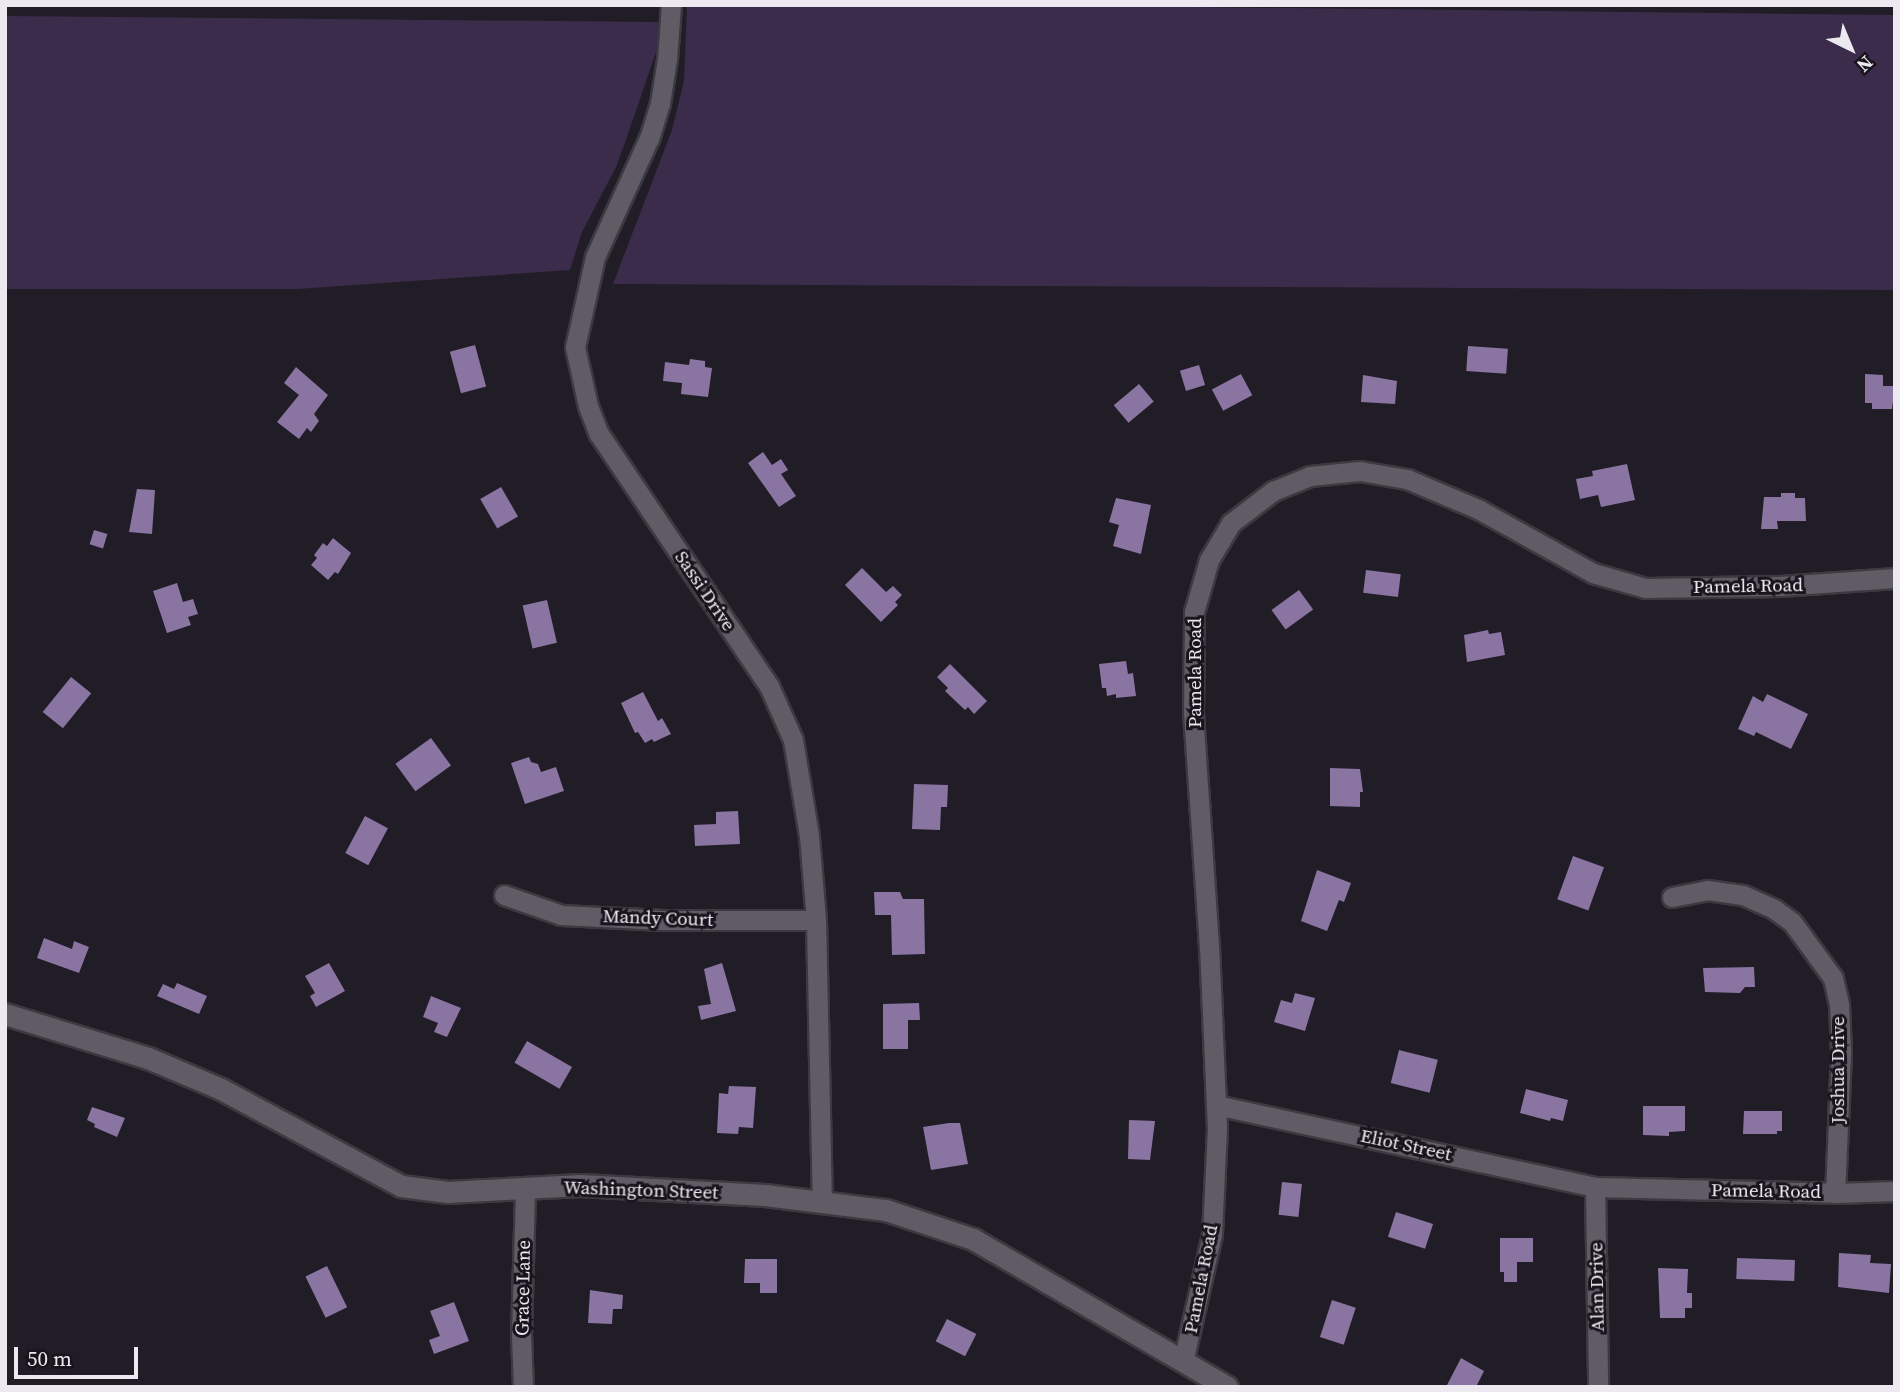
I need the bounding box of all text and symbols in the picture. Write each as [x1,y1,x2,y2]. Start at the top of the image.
north arrow [1816,14,1886,84]
text: N [1851,50,1879,79]
street label: Sassi Drive [670,547,740,635]
street label: Pamela Road [1693,574,1803,598]
street label: Pamela Road [1184,618,1206,728]
street label: Mandy Court [602,905,714,931]
street label: Joshua Drive [1827,1016,1849,1124]
street label: Eliot Street [1358,1124,1454,1166]
street label: Washington Street [563,1176,719,1204]
street label: Pamela Road [1711,1179,1821,1203]
street label: Pamela Road [1179,1223,1223,1335]
street label: Grace Lane [511,1240,535,1336]
street label: Alan Drive [1585,1242,1609,1332]
scale bar [18,1332,142,1376]
text: 50 m [27,1344,72,1373]

